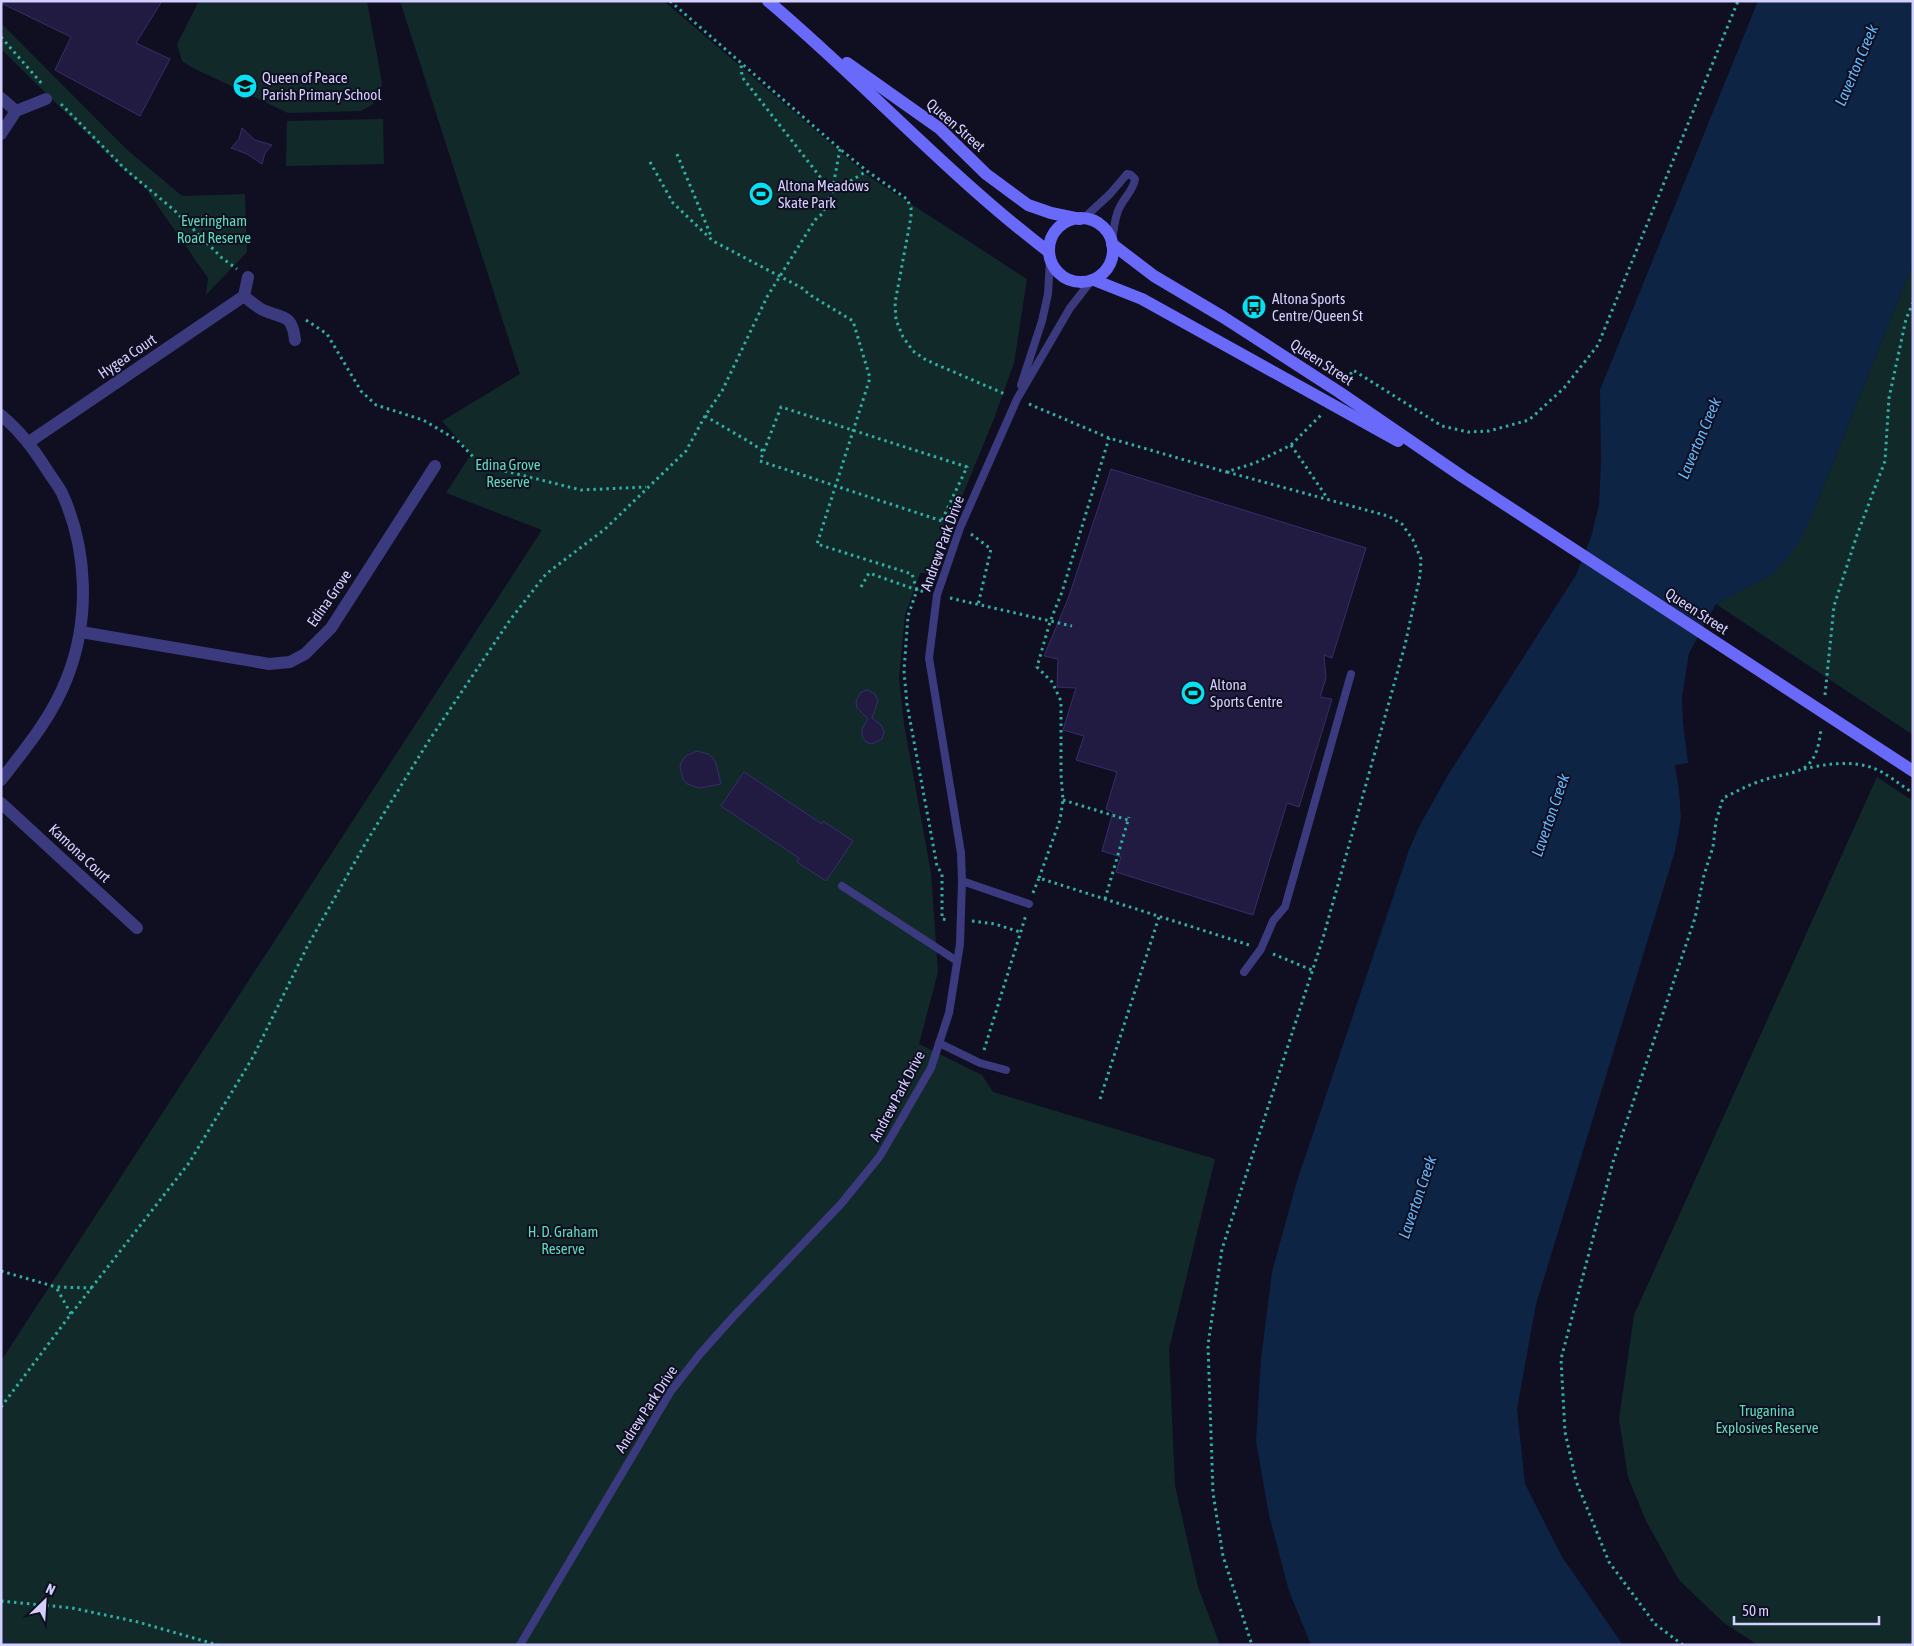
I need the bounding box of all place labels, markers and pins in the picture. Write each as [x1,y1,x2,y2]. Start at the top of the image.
place label: Queen of Peace Parish Primary School [262,69,381,103]
school or university icon: Queen of Peace Parish Primary School [232,73,258,99]
place label: Altona Meadows Skate Park [778,177,869,211]
sports icon: Altona Meadows Skate Park [748,181,774,207]
place label: Altona Sports Centre/Queen St [1272,290,1363,324]
bus stop icon: Altona Sports Centre/Queen St [1241,294,1267,320]
place label: Altona Sports Centre [1210,676,1283,710]
sports icon: Altona Sports Centre [1180,680,1206,706]

